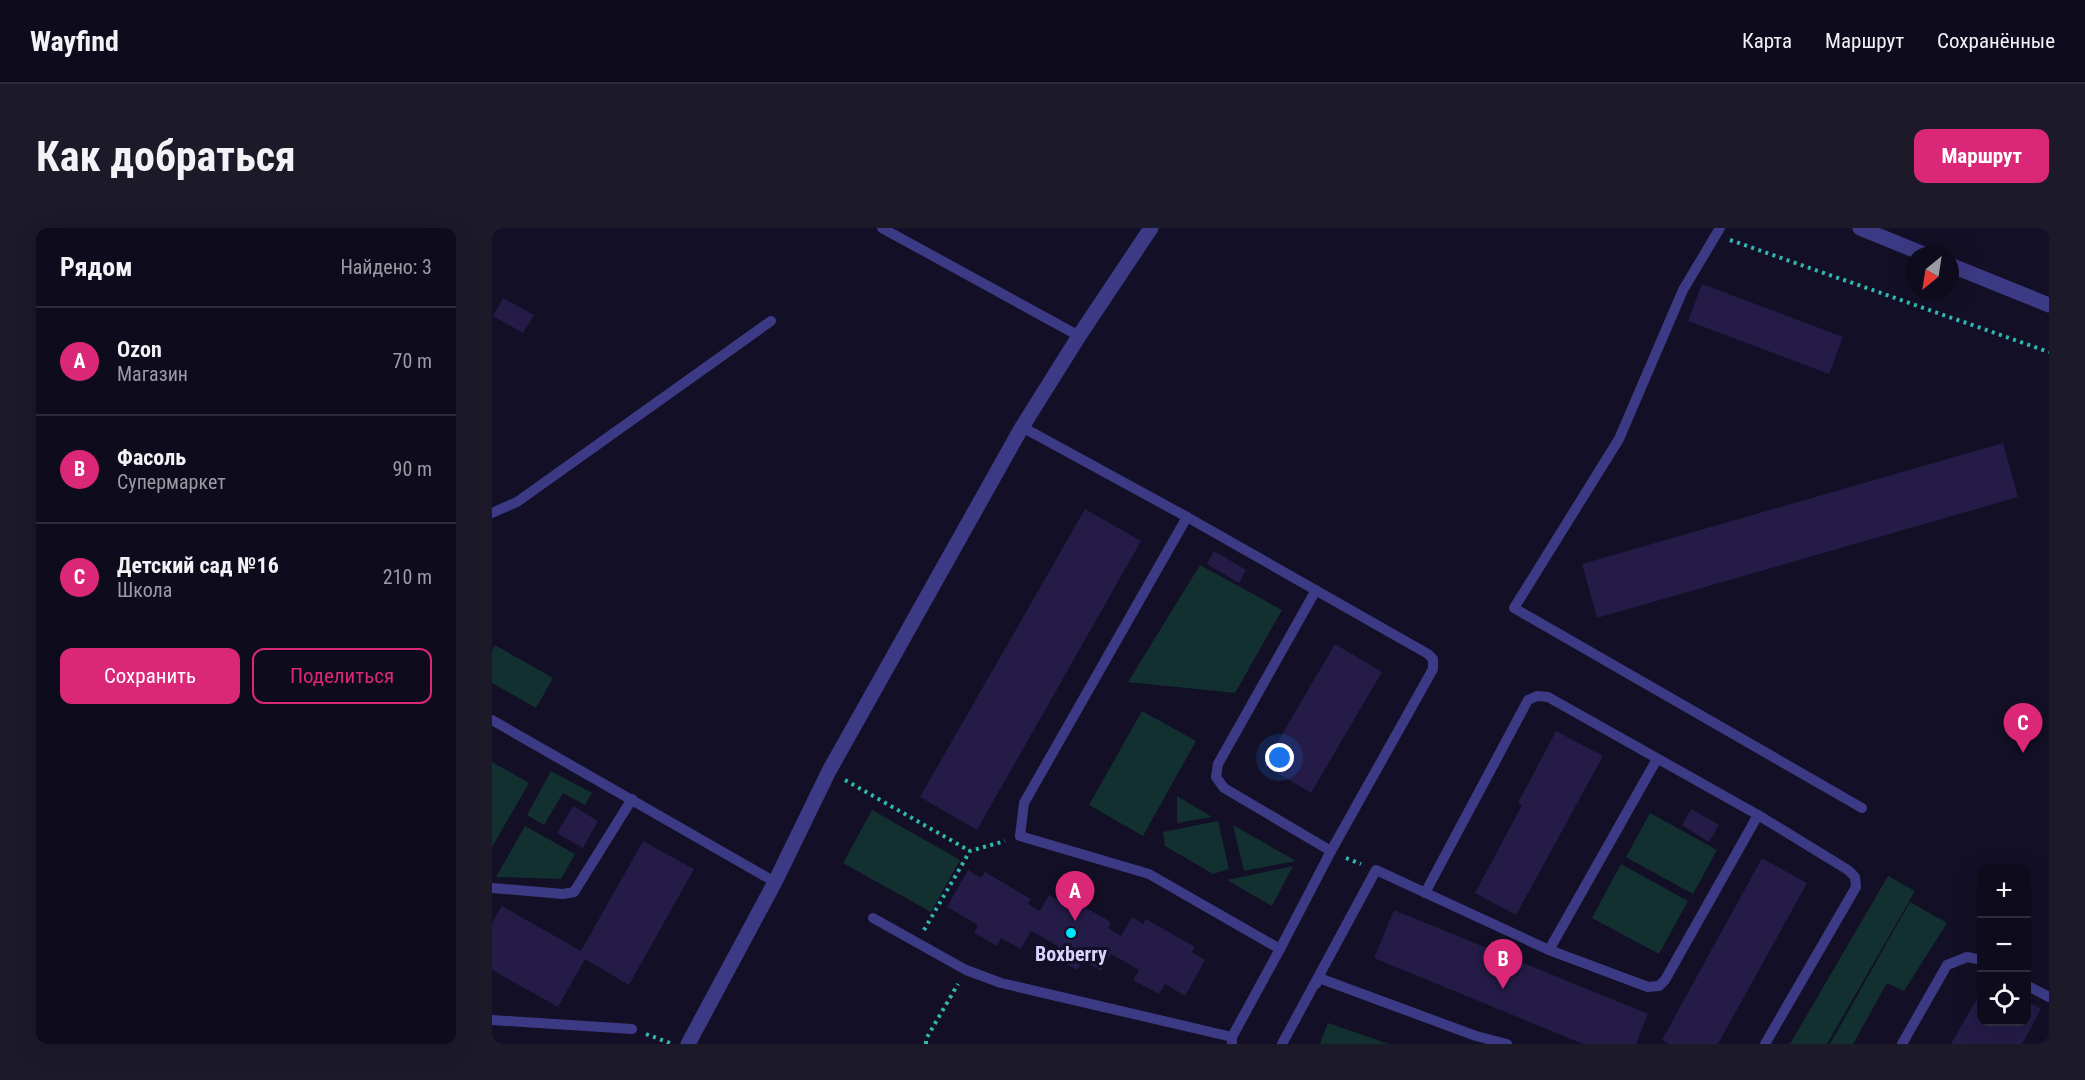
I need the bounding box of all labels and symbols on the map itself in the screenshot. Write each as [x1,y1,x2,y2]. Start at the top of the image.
north arrow [1905,246,1959,300]
pin: C [2004,704,2042,753]
your location [1265,743,1294,772]
pin: A [1056,872,1094,921]
marker: Boxberry [1064,926,1078,940]
pin: B [1484,940,1522,989]
place label: Boxberry [1035,942,1107,966]

